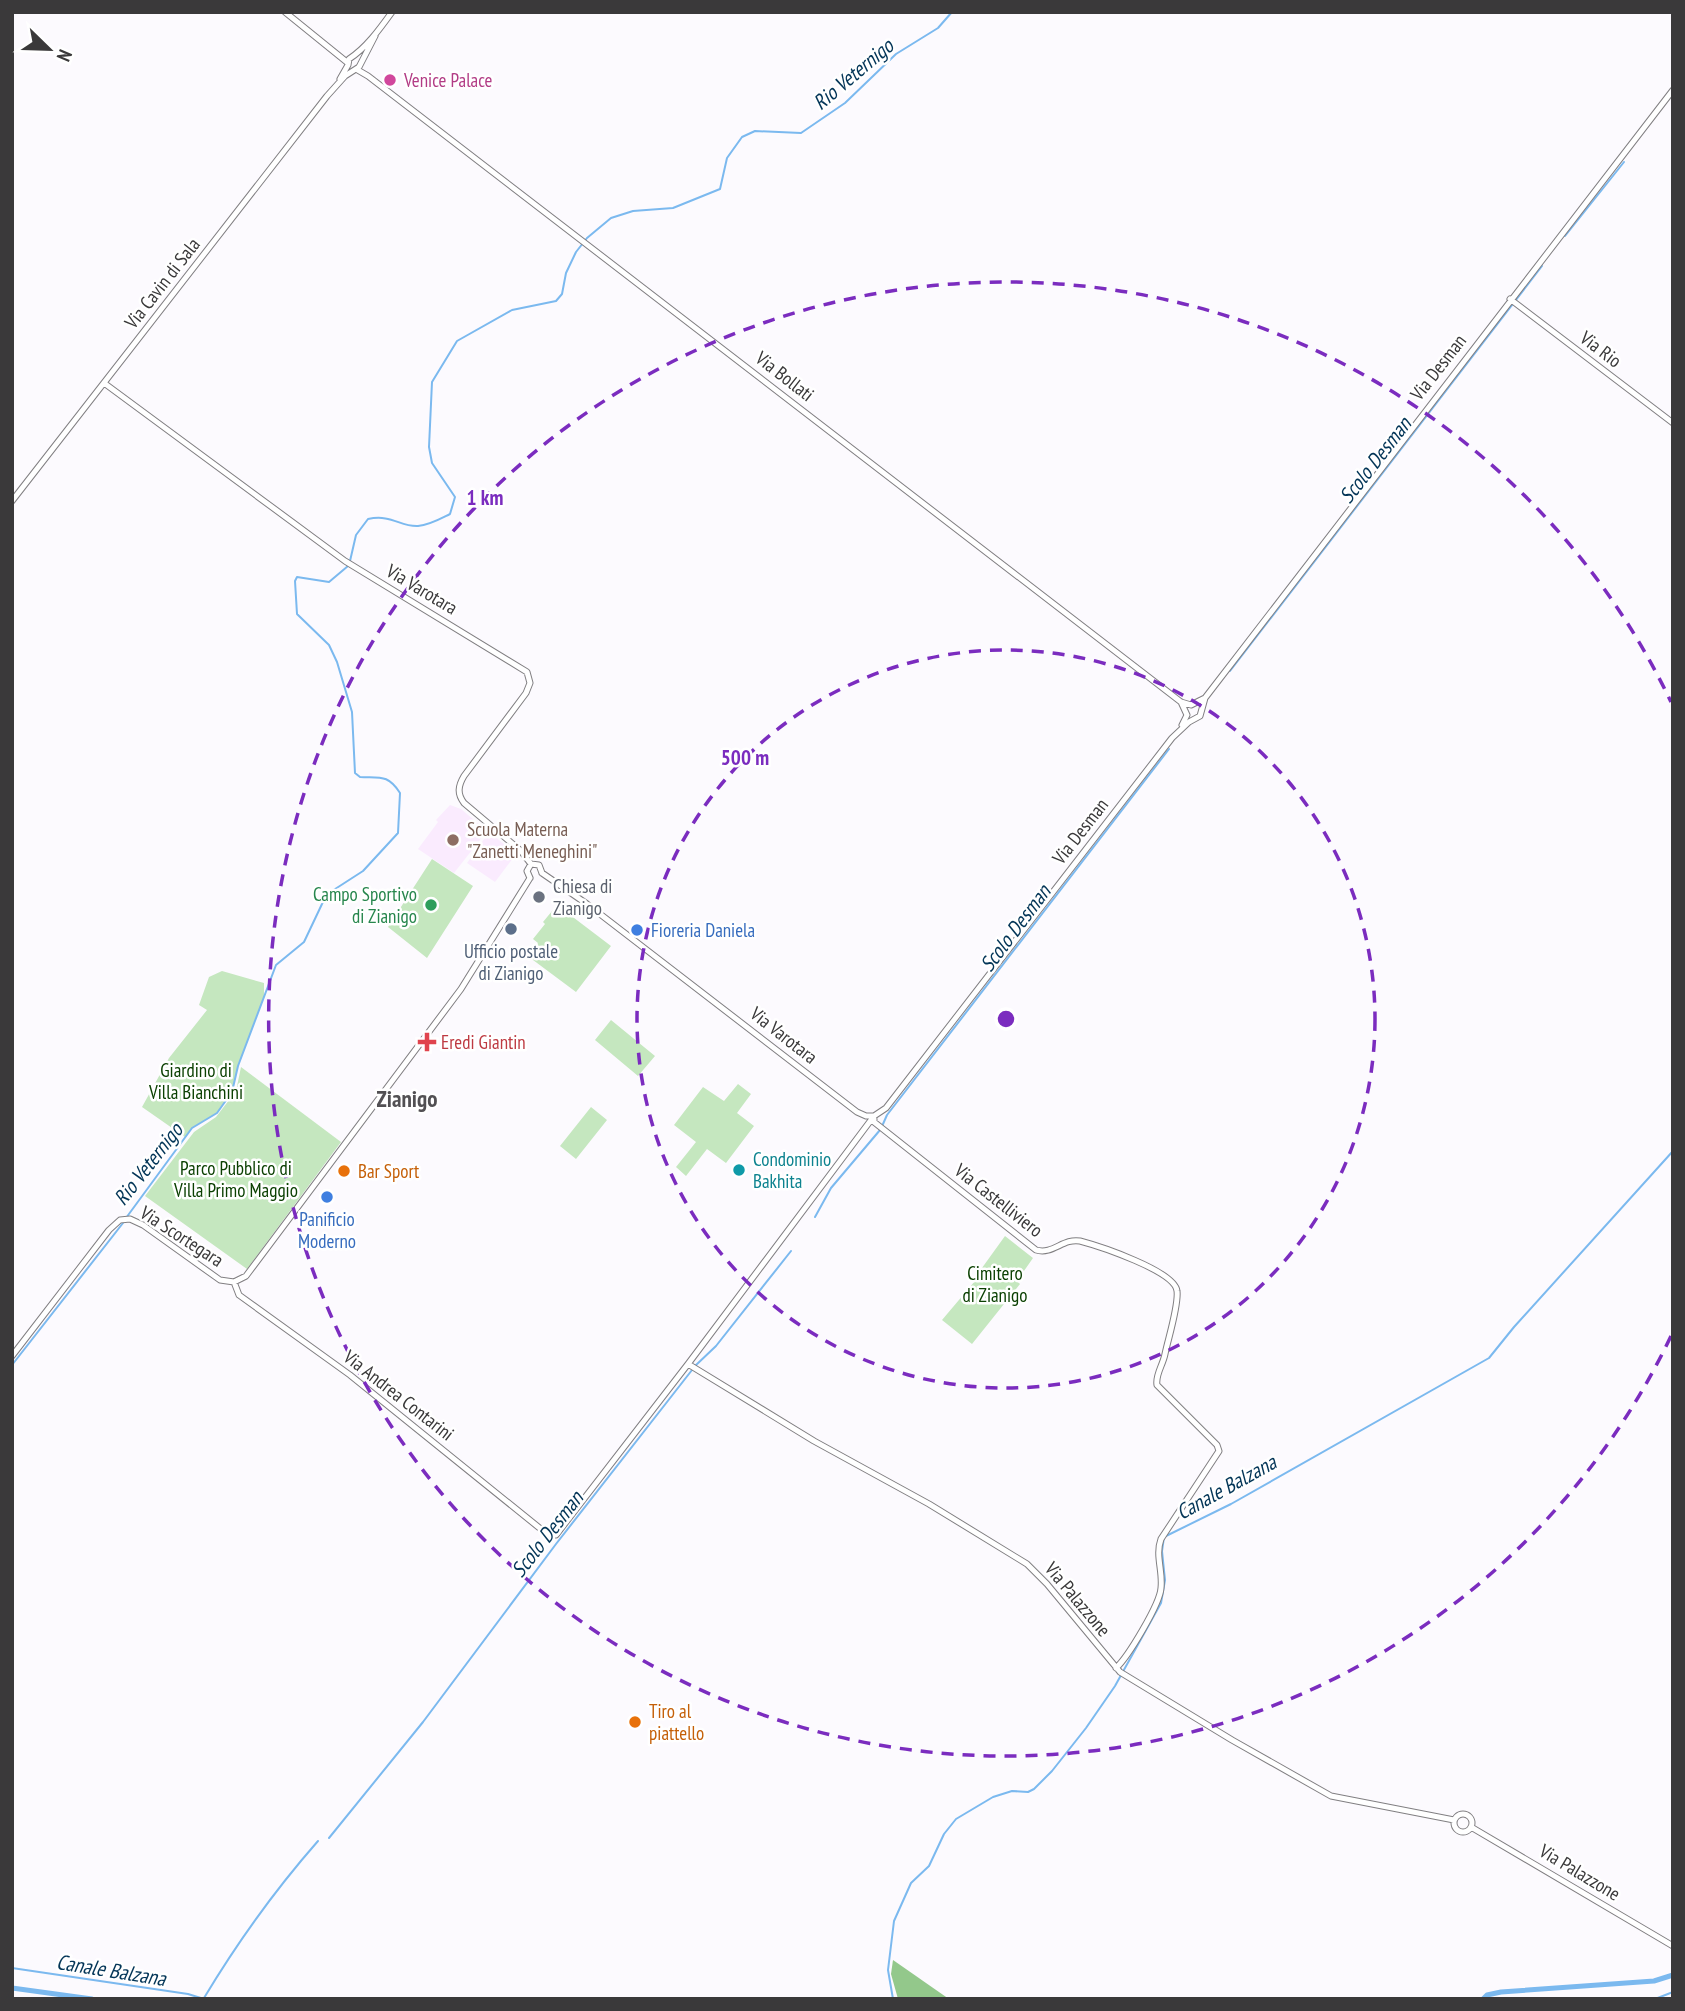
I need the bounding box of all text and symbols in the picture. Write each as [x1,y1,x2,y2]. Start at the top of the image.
north arrow [14,14,84,84]
water label: Rio Veternigo [807,31,900,116]
text: N [52,46,78,65]
place label: Venice Palace [403,68,493,92]
marker: Venice Palace [382,72,398,88]
street label: Via Cavin di Sala [118,233,205,334]
street label: Via Rio [1575,325,1627,372]
street label: Via Desman [1404,329,1471,406]
street label: Via Bollati [750,345,819,406]
water label: Scolo Desman [1333,410,1418,508]
text: 1 km [467,484,504,511]
street label: Via Varotara [381,558,462,620]
text: 500 m [721,744,769,771]
street label: Via Desman [1046,793,1113,870]
place label: Scuola Materna "Zanetti Meneghini" [467,817,597,863]
marker: Scuola Materna "Zanetti Meneghini" [445,832,461,848]
place label: Chiesa di Zianigo [553,874,612,920]
water label: Scolo Desman [974,878,1057,977]
place label: Campo Sportivo di Zianigo [313,882,417,928]
marker: Chiesa di Zianigo [531,889,547,905]
marker: Campo Sportivo di Zianigo [423,897,439,913]
place label: Fioreria Daniela [651,918,755,942]
marker: Ufficio postale di Zianigo [503,921,519,937]
marker: Fioreria Daniela [629,922,645,938]
place label: Ufficio postale di Zianigo [464,939,558,985]
street label: Via Varotara [745,1001,822,1069]
centre of rings [994,1007,1018,1031]
place label: Eredi Giantin [441,1030,526,1054]
marker: Eredi Giantin [419,1034,435,1050]
park label: Giardino di Villa Bianchini [148,1058,243,1104]
district label: Zianigo [377,1084,437,1113]
water label: Rio Veternigo [108,1116,190,1211]
place label: Condominio Bakhita [753,1147,831,1193]
park label: Parco Pubblico di Villa Primo Maggio [173,1156,298,1202]
street label: Via Castelliviero [949,1157,1048,1242]
place label: Bar Sport [358,1159,420,1183]
marker: Condominio Bakhita [731,1162,747,1178]
marker: Bar Sport [336,1163,352,1179]
marker: Panificio Moderno [319,1189,335,1205]
street label: Via Scortegara [135,1200,228,1272]
place label: Panificio Moderno [298,1207,356,1253]
park label: Cimitero di Zianigo [962,1261,1028,1307]
street label: Via Andrea Contarini [338,1344,459,1446]
water label: Canale Balzana [1171,1448,1282,1526]
water label: Scolo Desman [505,1484,590,1582]
street label: Via Palazzone [1039,1556,1116,1641]
place label: Tiro al piattello [649,1699,704,1745]
marker: Tiro al piattello [627,1714,643,1730]
street label: Via Palazzone [1534,1838,1625,1906]
water label: Canale Balzana [54,1948,169,1992]

